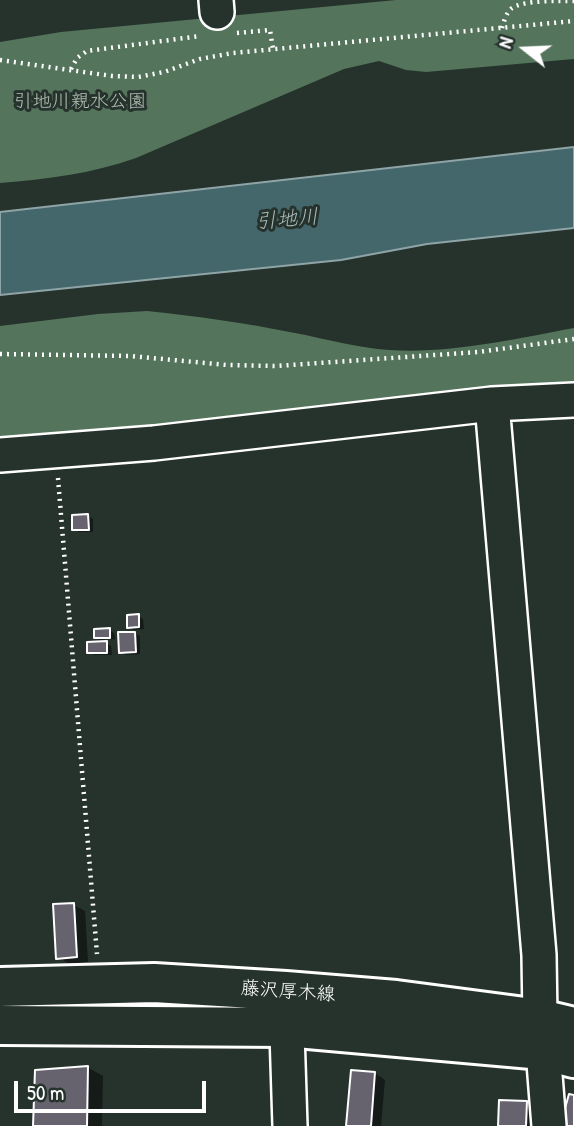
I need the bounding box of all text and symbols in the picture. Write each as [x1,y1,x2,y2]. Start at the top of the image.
north arrow [490,14,560,84]
text: N [491,34,519,51]
park label: 引地川親水公園 [14,91,146,113]
water label: 引地川 [255,205,319,235]
street label: 藤沢厚木線 [240,977,336,1007]
scale bar [18,1066,210,1110]
text: 50 m [27,1078,64,1107]

